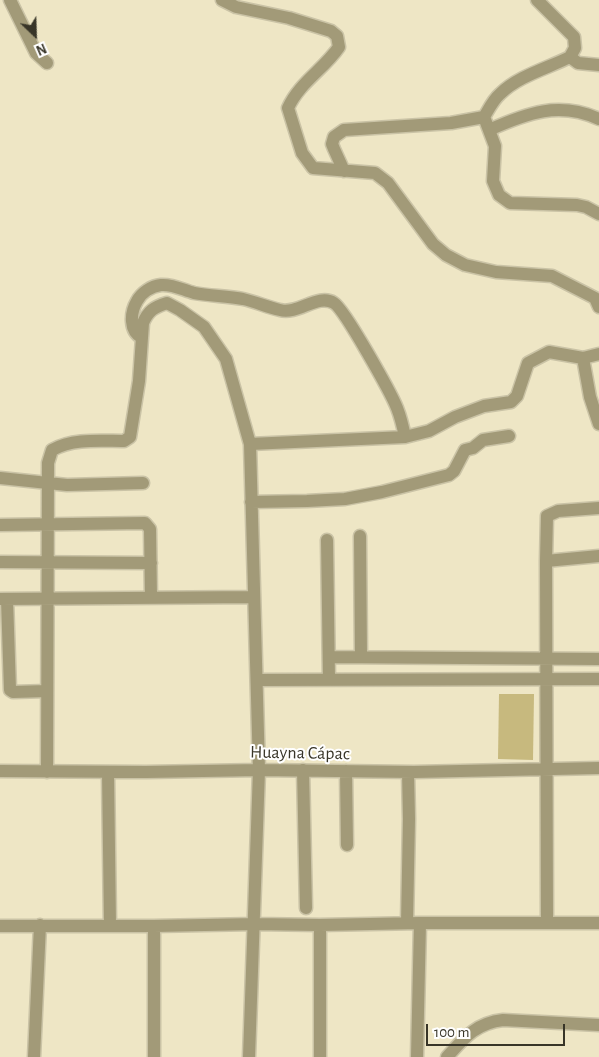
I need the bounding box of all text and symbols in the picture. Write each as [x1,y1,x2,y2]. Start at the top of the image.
north arrow [10,10,60,60]
text: N [34,40,48,57]
street label: Huayna Cápac [250,741,350,765]
scale bar [429,1014,568,1046]
text: 100 m [434,1025,469,1040]

